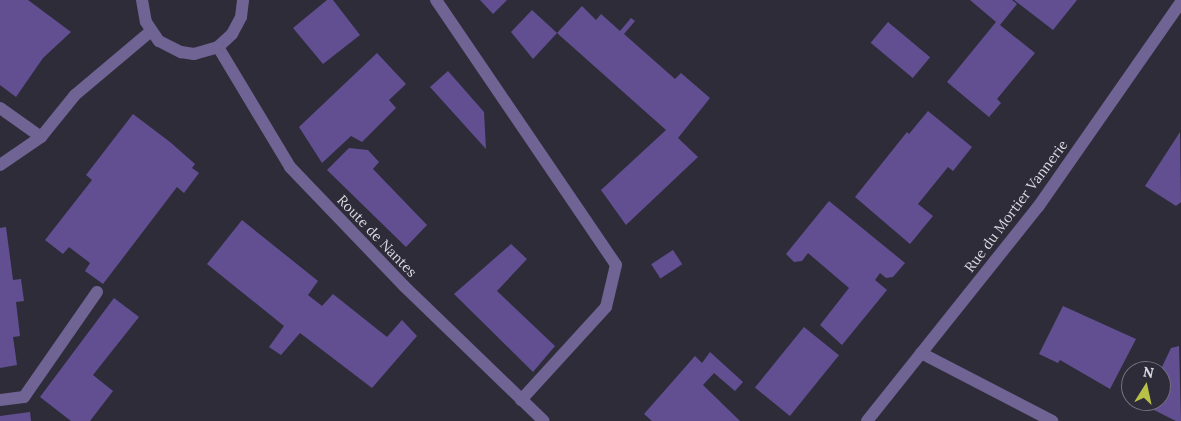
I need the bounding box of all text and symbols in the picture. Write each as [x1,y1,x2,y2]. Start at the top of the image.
street label: Rue du Mortier Vannerie [961,137,1071,275]
street label: Route de Nantes [334,192,420,280]
north arrow [1121,361,1171,411]
text: N [1142,362,1155,382]

